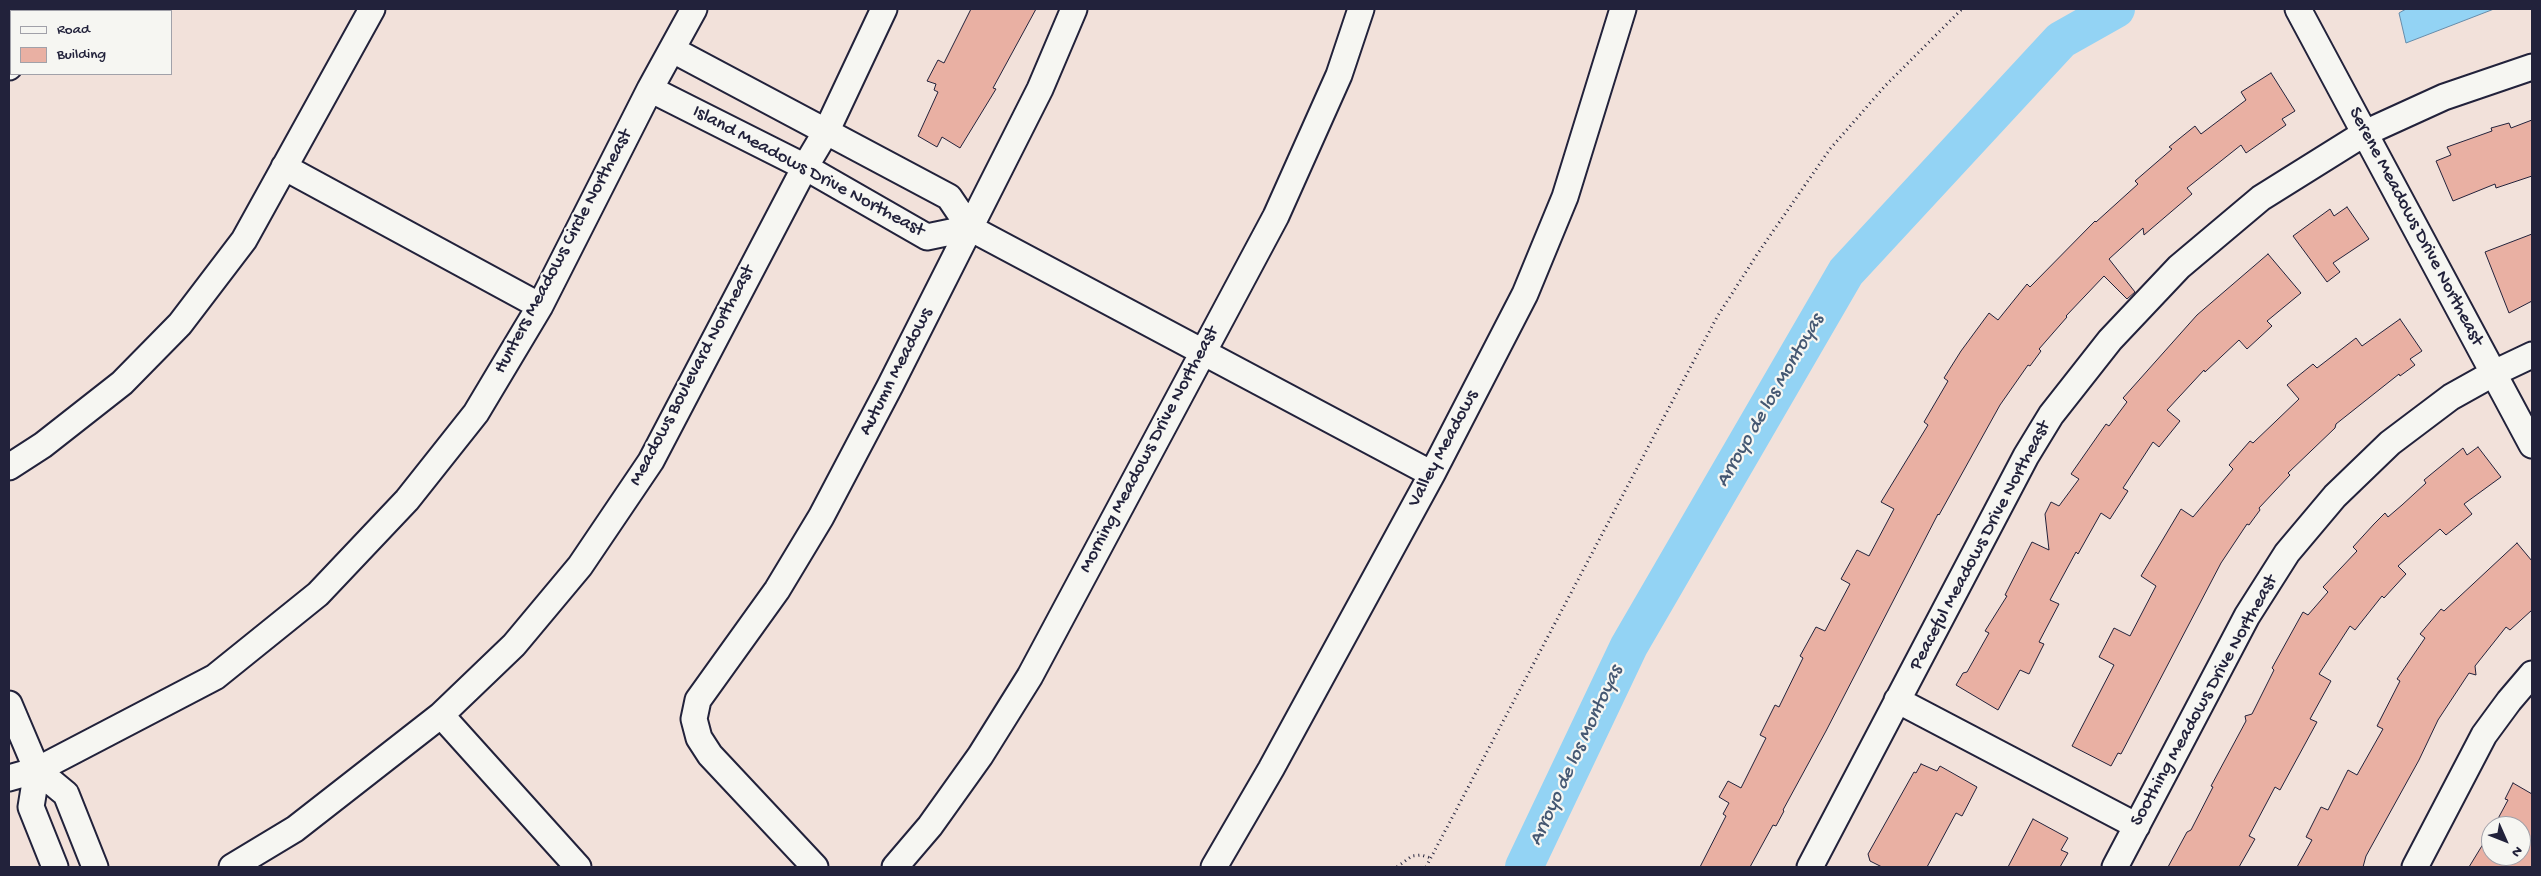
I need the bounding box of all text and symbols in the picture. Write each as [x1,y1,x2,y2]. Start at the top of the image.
legend [10,10,172,75]
text: Road [57,21,90,39]
text: Building [57,46,106,64]
street label: Island Meadows Drive Northeast [688,101,928,243]
street label: Serene Meadows Drive Northeast [2342,104,2488,350]
street label: Hunters Meadows Circle Northeast [490,126,638,378]
street label: Meadows Boulevard Northeast [625,262,761,490]
street label: Autumn Meadows [855,304,939,440]
water label: Arroyo de los Montoyas [1712,310,1830,492]
street label: Morning Meadows Drive Northeast [1075,323,1225,577]
street label: Valley Meadows [1404,387,1484,511]
street label: Peaceful Meadows Drive Northeast [1905,417,2057,675]
street label: Soothing Meadows Drive Northeast [2126,571,2284,831]
water label: Arroyo de los Montoyas [1525,662,1629,850]
north arrow [2481,816,2531,866]
text: N [2507,842,2526,860]

